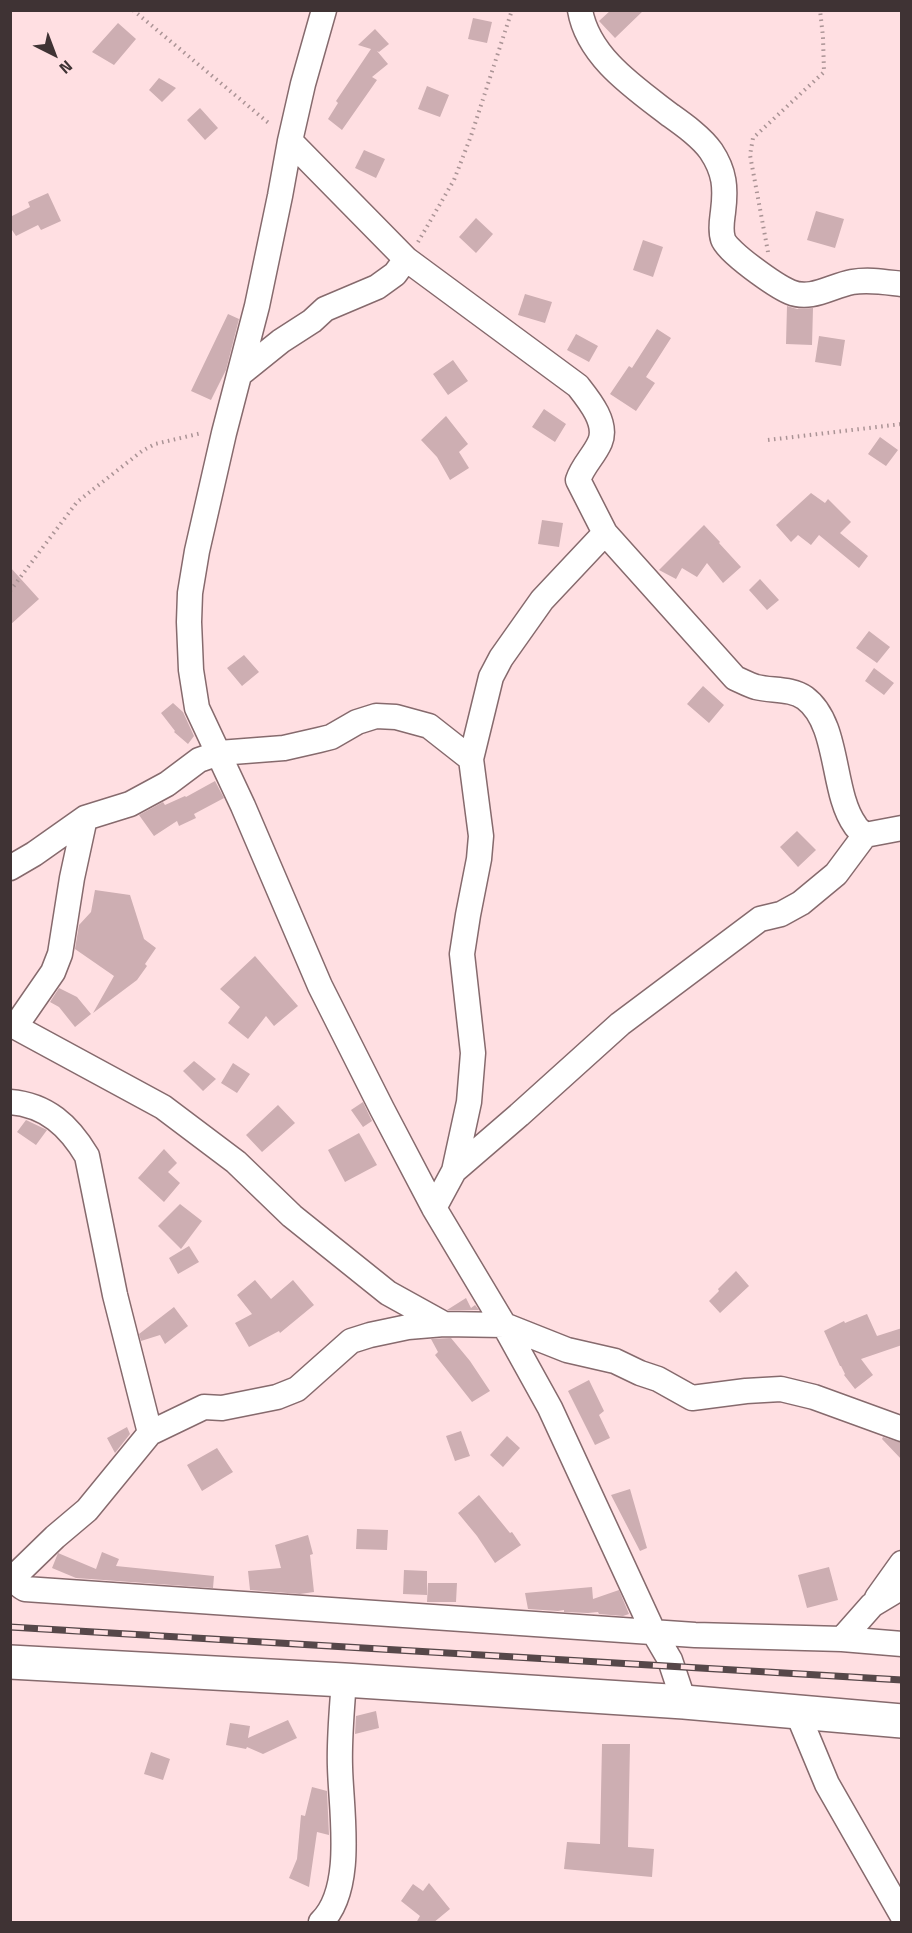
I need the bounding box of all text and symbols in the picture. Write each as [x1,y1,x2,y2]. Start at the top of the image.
north arrow [24,24,84,84]
text: N [54,55,78,80]

